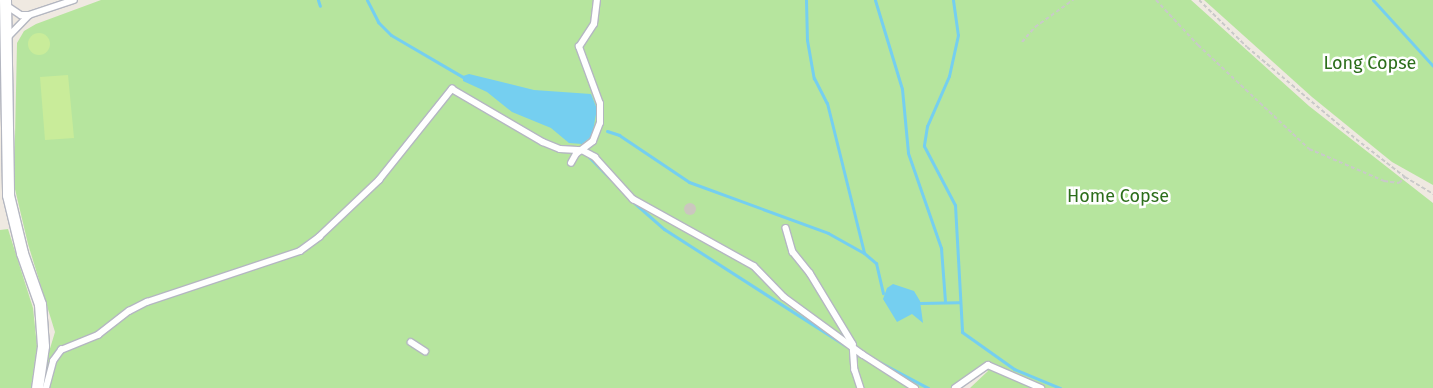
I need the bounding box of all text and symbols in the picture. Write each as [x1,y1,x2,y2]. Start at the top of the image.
park label: Long Copse [1324,52,1416,74]
park label: Home Copse [1067,185,1169,207]

